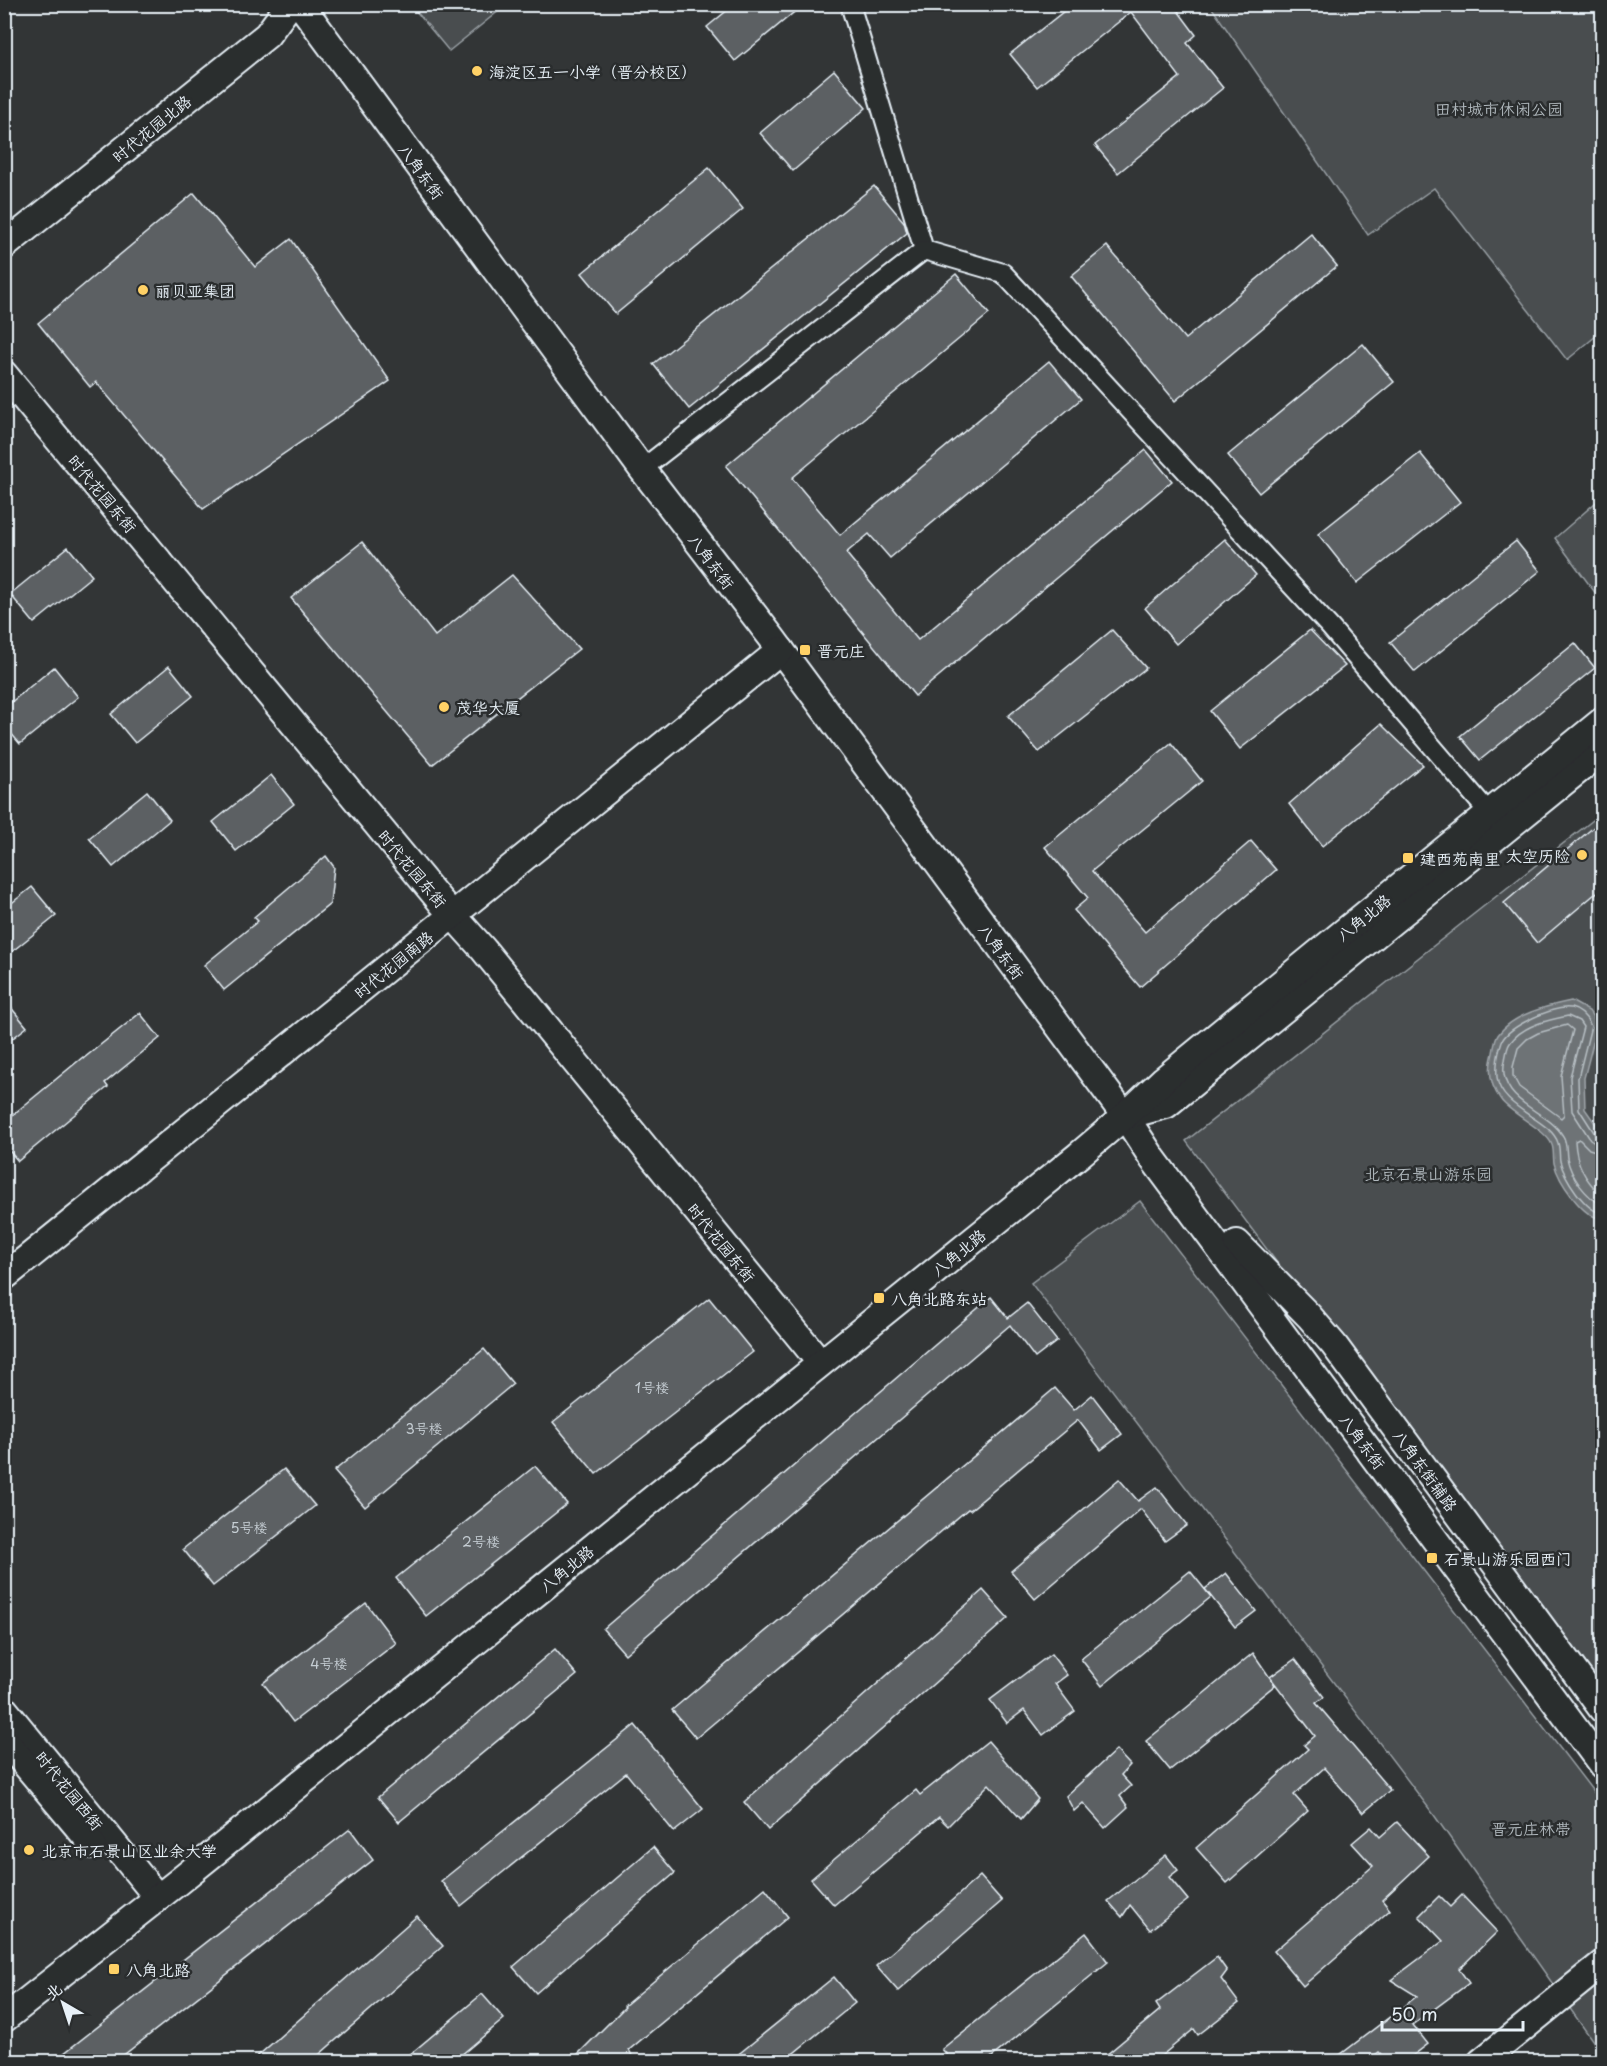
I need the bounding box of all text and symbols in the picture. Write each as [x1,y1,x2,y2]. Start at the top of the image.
place label: 海淀区五一小学（晋分校区） [489,59,697,83]
marker: 海淀区五一小学（晋分校区） [470,64,484,78]
street label: 时代花园北路 [106,88,196,168]
park label: 田村城市休闲公园 [1435,96,1563,120]
street label: 八角东街 [393,138,451,204]
place label: 丽贝亚集团 [155,278,235,302]
marker: 丽贝亚集团 [136,283,150,297]
street label: 时代花园东街 [63,449,143,537]
street label: 八角东街 [683,528,741,594]
place label: 晋元庄 [817,638,865,662]
marker: 晋元庄 [798,643,812,657]
place label: 茂华大厦 [456,695,520,719]
marker: 茂华大厦 [437,700,451,714]
street label: 时代花园东街 [373,824,453,912]
place label: 太空历险 [1506,843,1570,867]
place label: 建西苑南里 [1420,846,1500,870]
marker: 太空历险 [1575,848,1589,862]
marker: 建西苑南里 [1401,851,1415,865]
street label: 八角北路 [1331,888,1395,946]
street label: 八角东街 [973,918,1031,984]
street label: 时代花园南路 [348,924,438,1004]
park label: 北京石景山游乐园 [1364,1161,1492,1185]
street label: 时代花园东街 [682,1197,762,1287]
street label: 八角北路 [926,1223,990,1281]
place label: 八角北路东站 [891,1286,987,1310]
marker: 八角北路东站 [872,1291,886,1305]
house number: 1号楼 [635,1377,669,1398]
street label: 八角东街 [1334,1408,1392,1474]
house number: 3号楼 [405,1418,443,1439]
street label: 八角东街辅路 [1388,1424,1464,1516]
house number: 5号楼 [230,1517,268,1538]
house number: 2号楼 [462,1531,500,1552]
street label: 八角北路 [534,1539,598,1597]
place label: 石景山游乐园西门 [1444,1546,1572,1570]
marker: 石景山游乐园西门 [1425,1551,1439,1565]
house number: 4号楼 [310,1653,348,1674]
street label: 时代花园西街 [30,1745,110,1835]
park label: 晋元庄林带 [1491,1816,1571,1840]
place label: 北京市石景山区业余大学 [41,1838,217,1862]
marker: 北京市石景山区业余大学 [22,1843,36,1857]
place label: 八角北路 [126,1957,190,1981]
marker: 八角北路 [107,1962,121,1976]
north arrow [33,1973,93,2033]
text: 北 [39,1976,67,2005]
scale bar [1382,1994,1523,2032]
text: 50 m [1391,2000,1438,2027]

